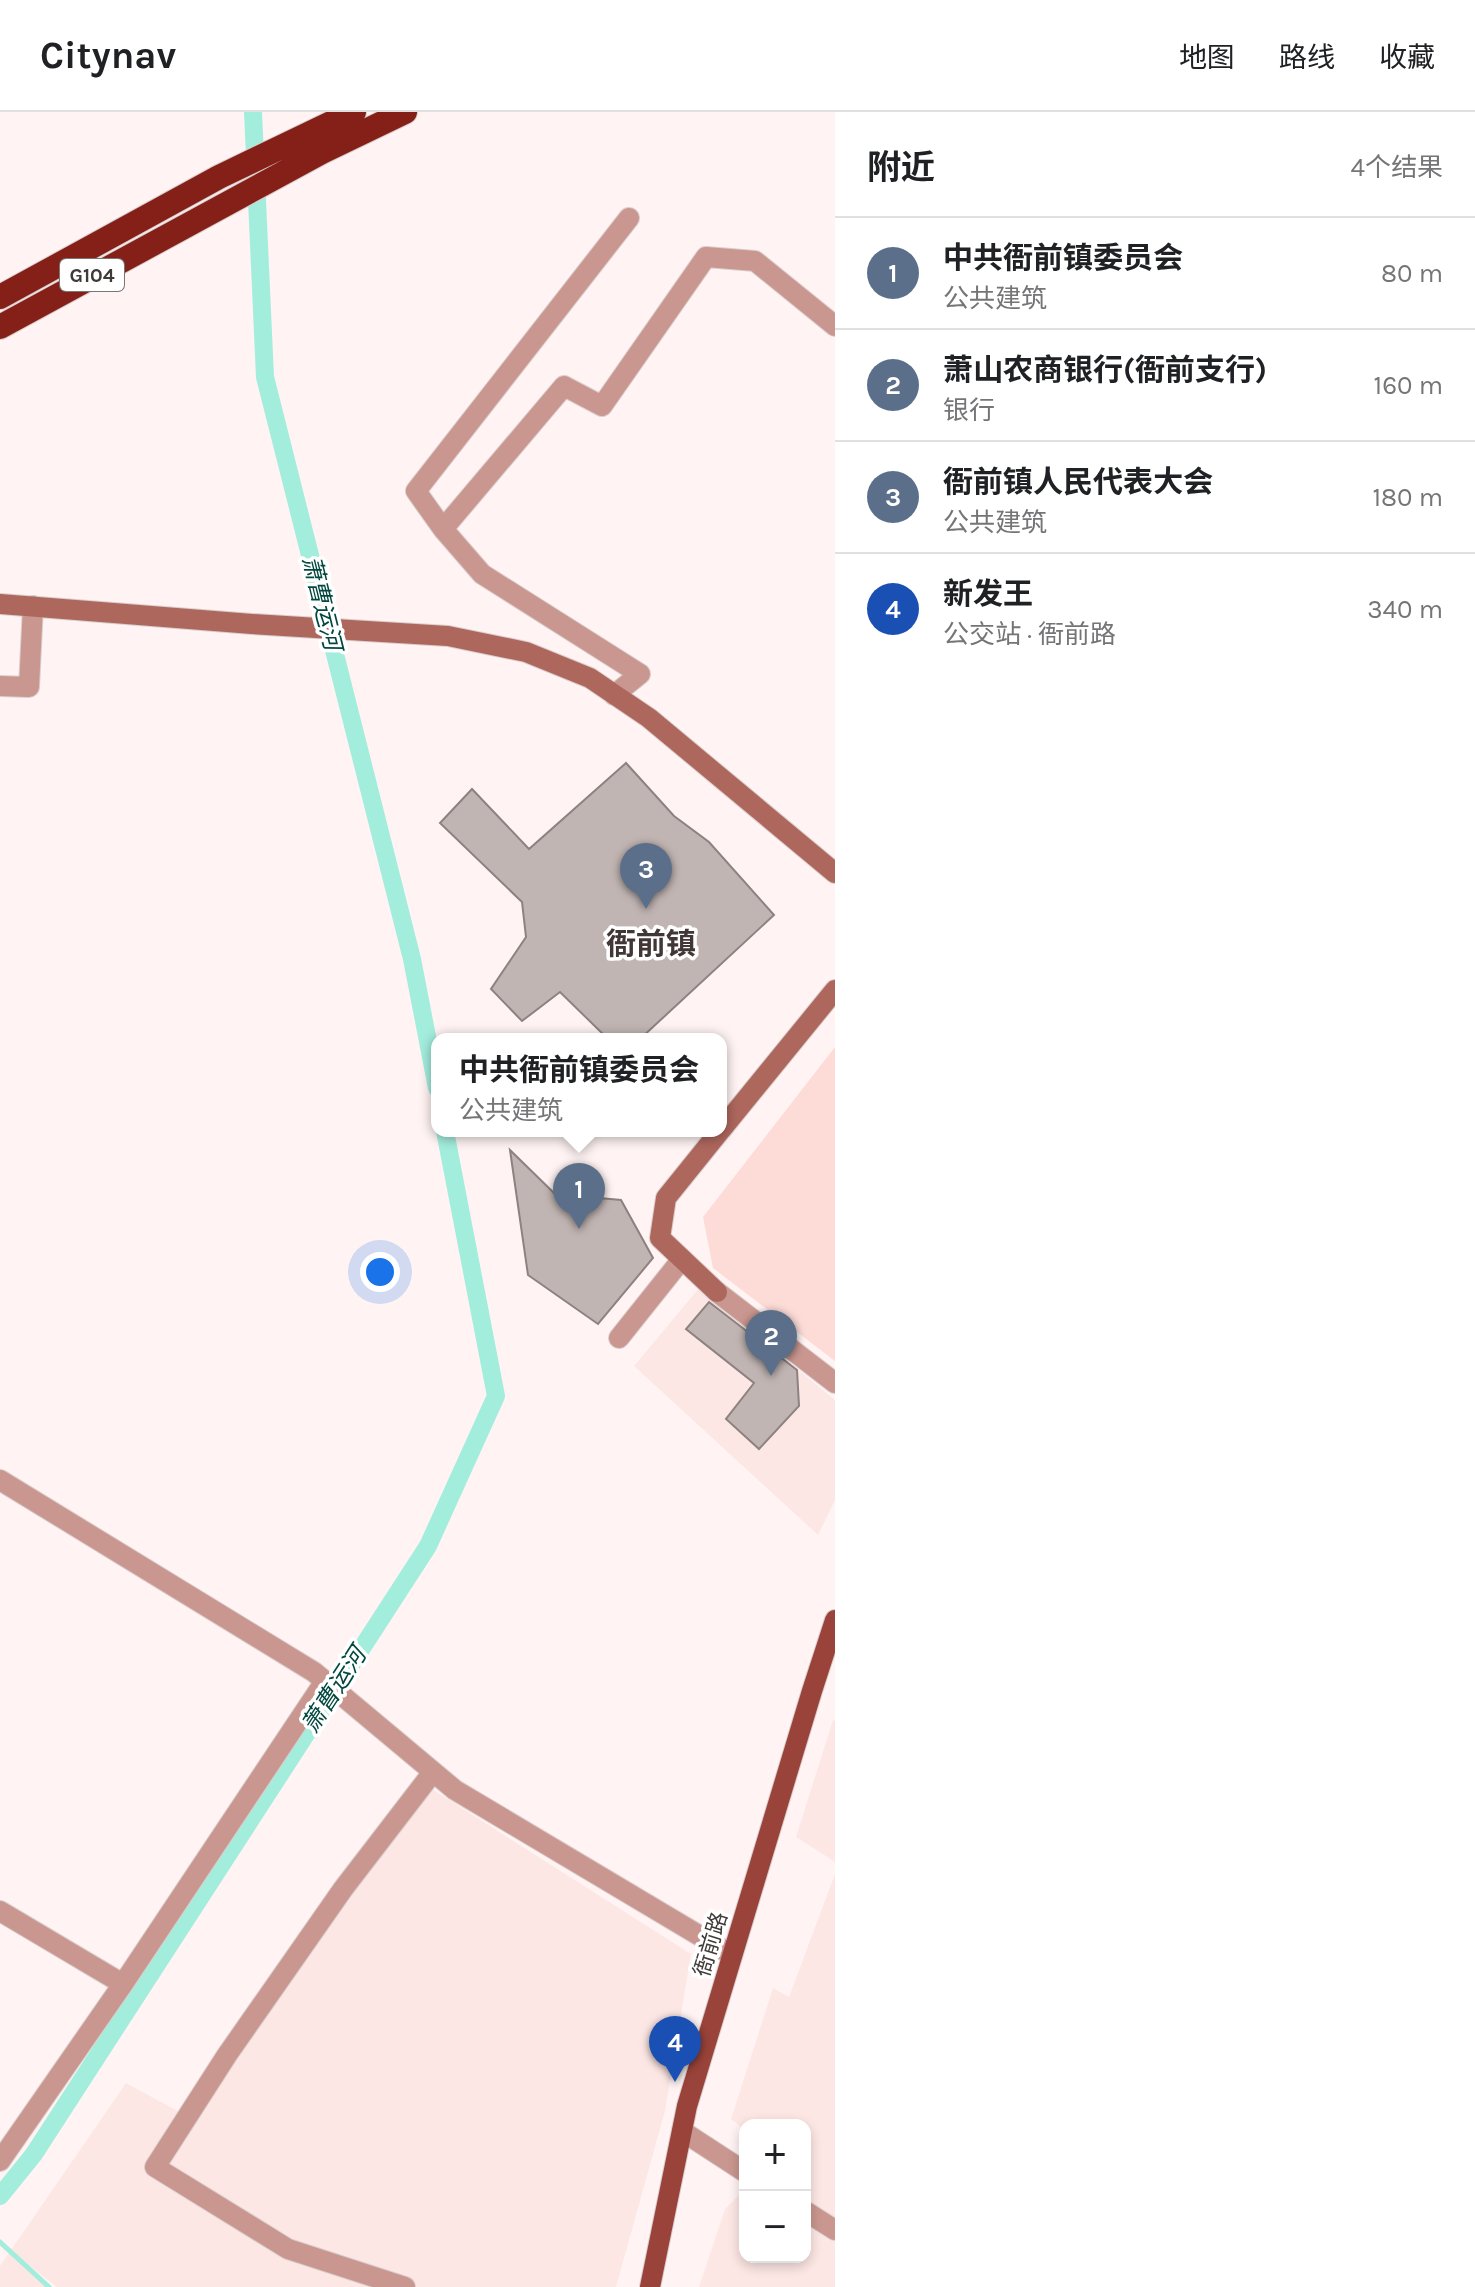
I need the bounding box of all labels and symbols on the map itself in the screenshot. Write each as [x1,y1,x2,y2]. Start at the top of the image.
road number: G104 [60,259,124,291]
water label: 萧曹运河 [297,553,348,657]
pin: 3 [620,843,672,909]
district label: 衙前镇 [606,926,696,962]
pin: 1 [553,1163,605,1229]
your location [360,1252,400,1292]
pin: 2 [745,1310,797,1376]
water label: 萧曹运河 [296,1639,374,1738]
street label: 衙前路 [689,1909,733,1980]
pin: 4 [649,2016,701,2082]

